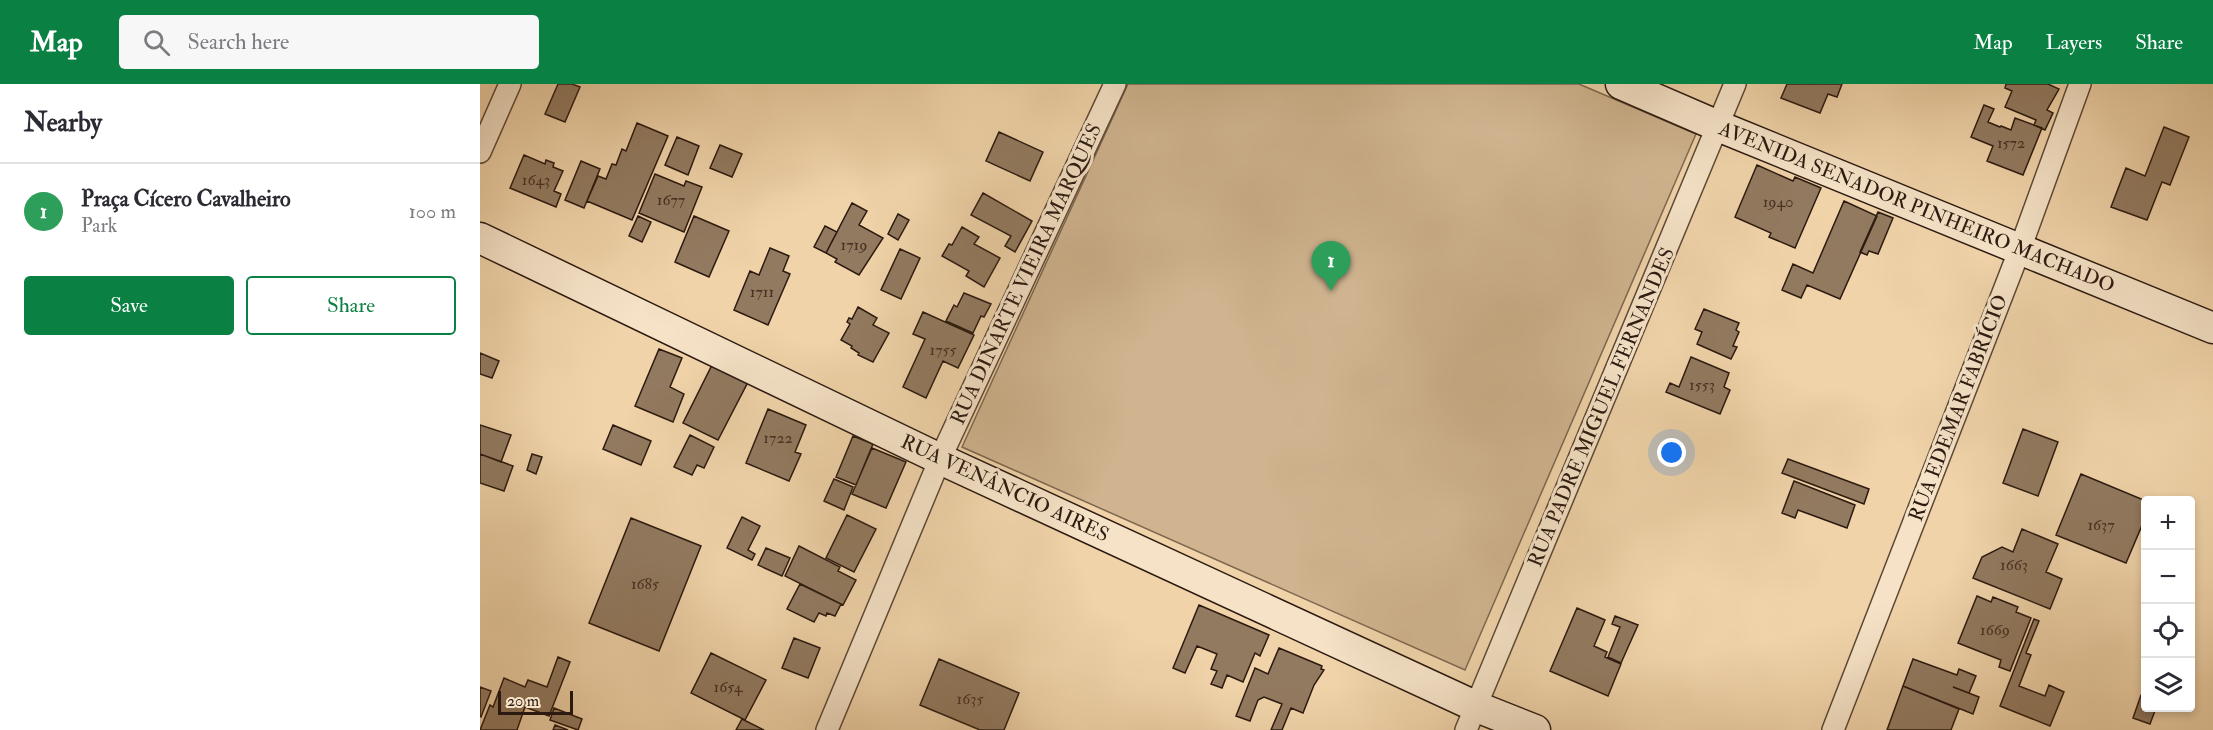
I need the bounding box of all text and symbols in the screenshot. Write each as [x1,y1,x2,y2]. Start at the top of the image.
search box [119,15,539,69]
text: Map [30,25,83,60]
icon: search [140,26,173,59]
text: Search here [188,28,289,56]
text: Map [1973,29,2013,56]
text: Layers [2046,29,2102,56]
text: Share [2135,29,2183,56]
text: Nearby [24,107,102,139]
street label: AVENIDA SENADOR PINHEIRO MACHADO [1715,116,2119,298]
street label: RUA DINARTE VIEIRA MARQUES [945,119,1107,429]
house number: 1572 [1997,133,2025,153]
house number: 1643 [522,170,550,190]
text: Praça Cícero Cavalheiro [81,185,291,213]
house number: 1677 [657,190,686,210]
house number: 1940 [1763,192,1793,212]
text: 1 [40,199,47,224]
text: 100 m [409,199,456,224]
text: Park [81,213,117,238]
house number: 1719 [841,235,867,255]
pin: 1 [1312,242,1350,291]
street label: RUA PADRE MIGUEL FERNANDES [1522,243,1680,571]
button: Save [24,276,234,335]
button: Share [246,276,456,335]
house number: 1711 [750,282,774,302]
street label: RUA EDEMAR FABRÍCIO [1902,291,2013,525]
house number: 1755 [929,340,957,360]
house number: 1553 [1689,375,1715,395]
house number: 1722 [763,428,793,448]
street label: RUA VENÂNCIO AIRES [897,429,1113,547]
your location [1657,438,1686,467]
map controls [2141,496,2195,712]
button: + [2141,496,2195,550]
house number: 1637 [2087,515,2115,535]
button: − [2141,550,2195,604]
house number: 1663 [2000,555,2028,575]
house number: 1685 [631,574,659,594]
button: locate [2141,604,2195,658]
house number: 1669 [1980,620,2010,640]
button: layers [2141,658,2195,712]
house number: 1654 [714,677,744,697]
scale bar [498,688,573,716]
house number: 1635 [957,689,983,709]
text: 20 m [507,691,539,711]

